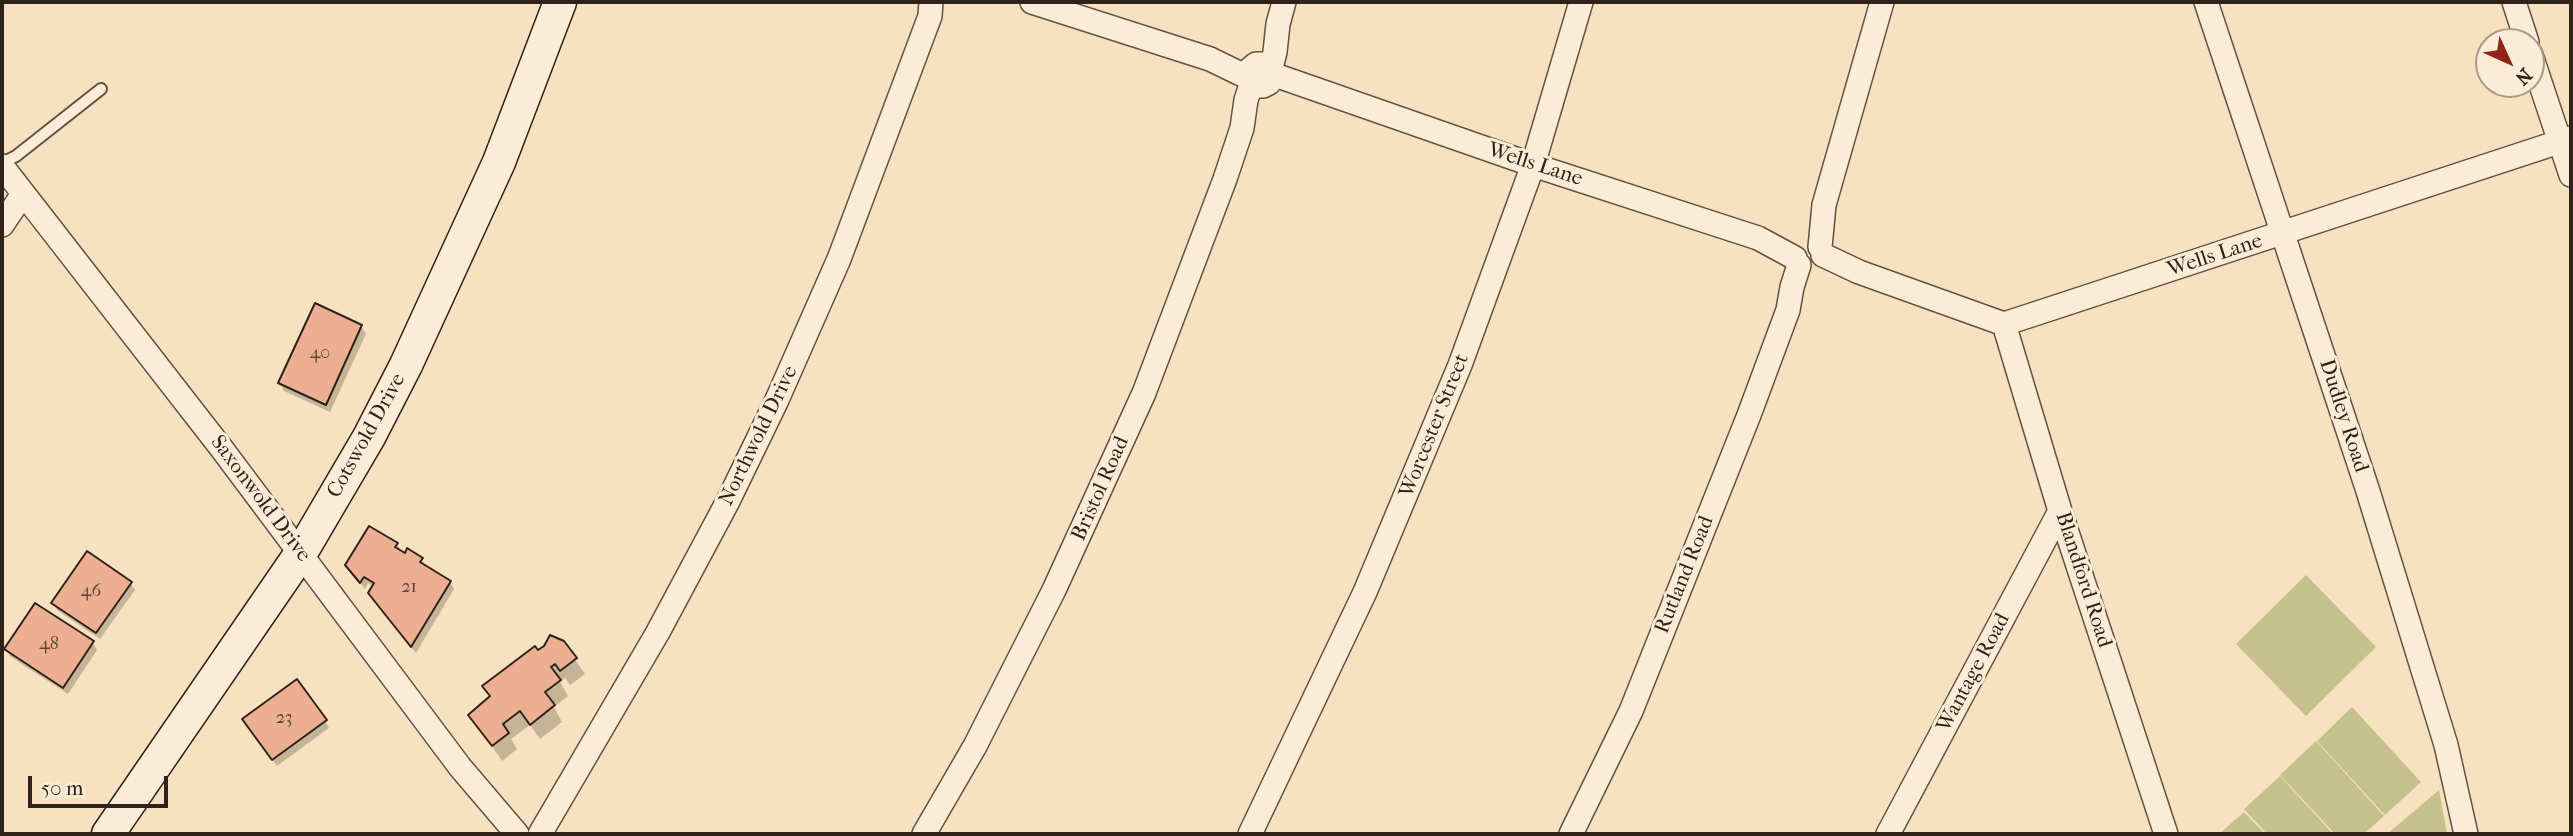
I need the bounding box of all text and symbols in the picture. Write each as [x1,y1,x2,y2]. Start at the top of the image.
north arrow [2475,28,2545,98]
text: N [2511,64,2536,89]
street label: Wells Lane [1484,138,1586,192]
street label: Wells Lane [2164,229,2266,283]
house number: 40 [310,343,330,365]
street label: Worcester Street [1395,350,1475,502]
street label: Dudley Road [2313,356,2373,476]
street label: Northwold Drive [714,362,804,510]
street label: Cotswold Drive [322,369,412,503]
street label: Saxonwold Drive [204,431,316,567]
street label: Bristol Road [1067,433,1135,545]
street label: Blandford Road [2049,509,2117,651]
street label: Rutland Road [1650,513,1720,637]
house number: 21 [401,577,417,599]
house number: 46 [81,581,101,603]
street label: Wantage Road [1932,609,2016,737]
house number: 48 [39,634,59,656]
house number: 23 [276,708,292,730]
scale bar [32,762,172,806]
text: 50 m [41,776,84,800]

